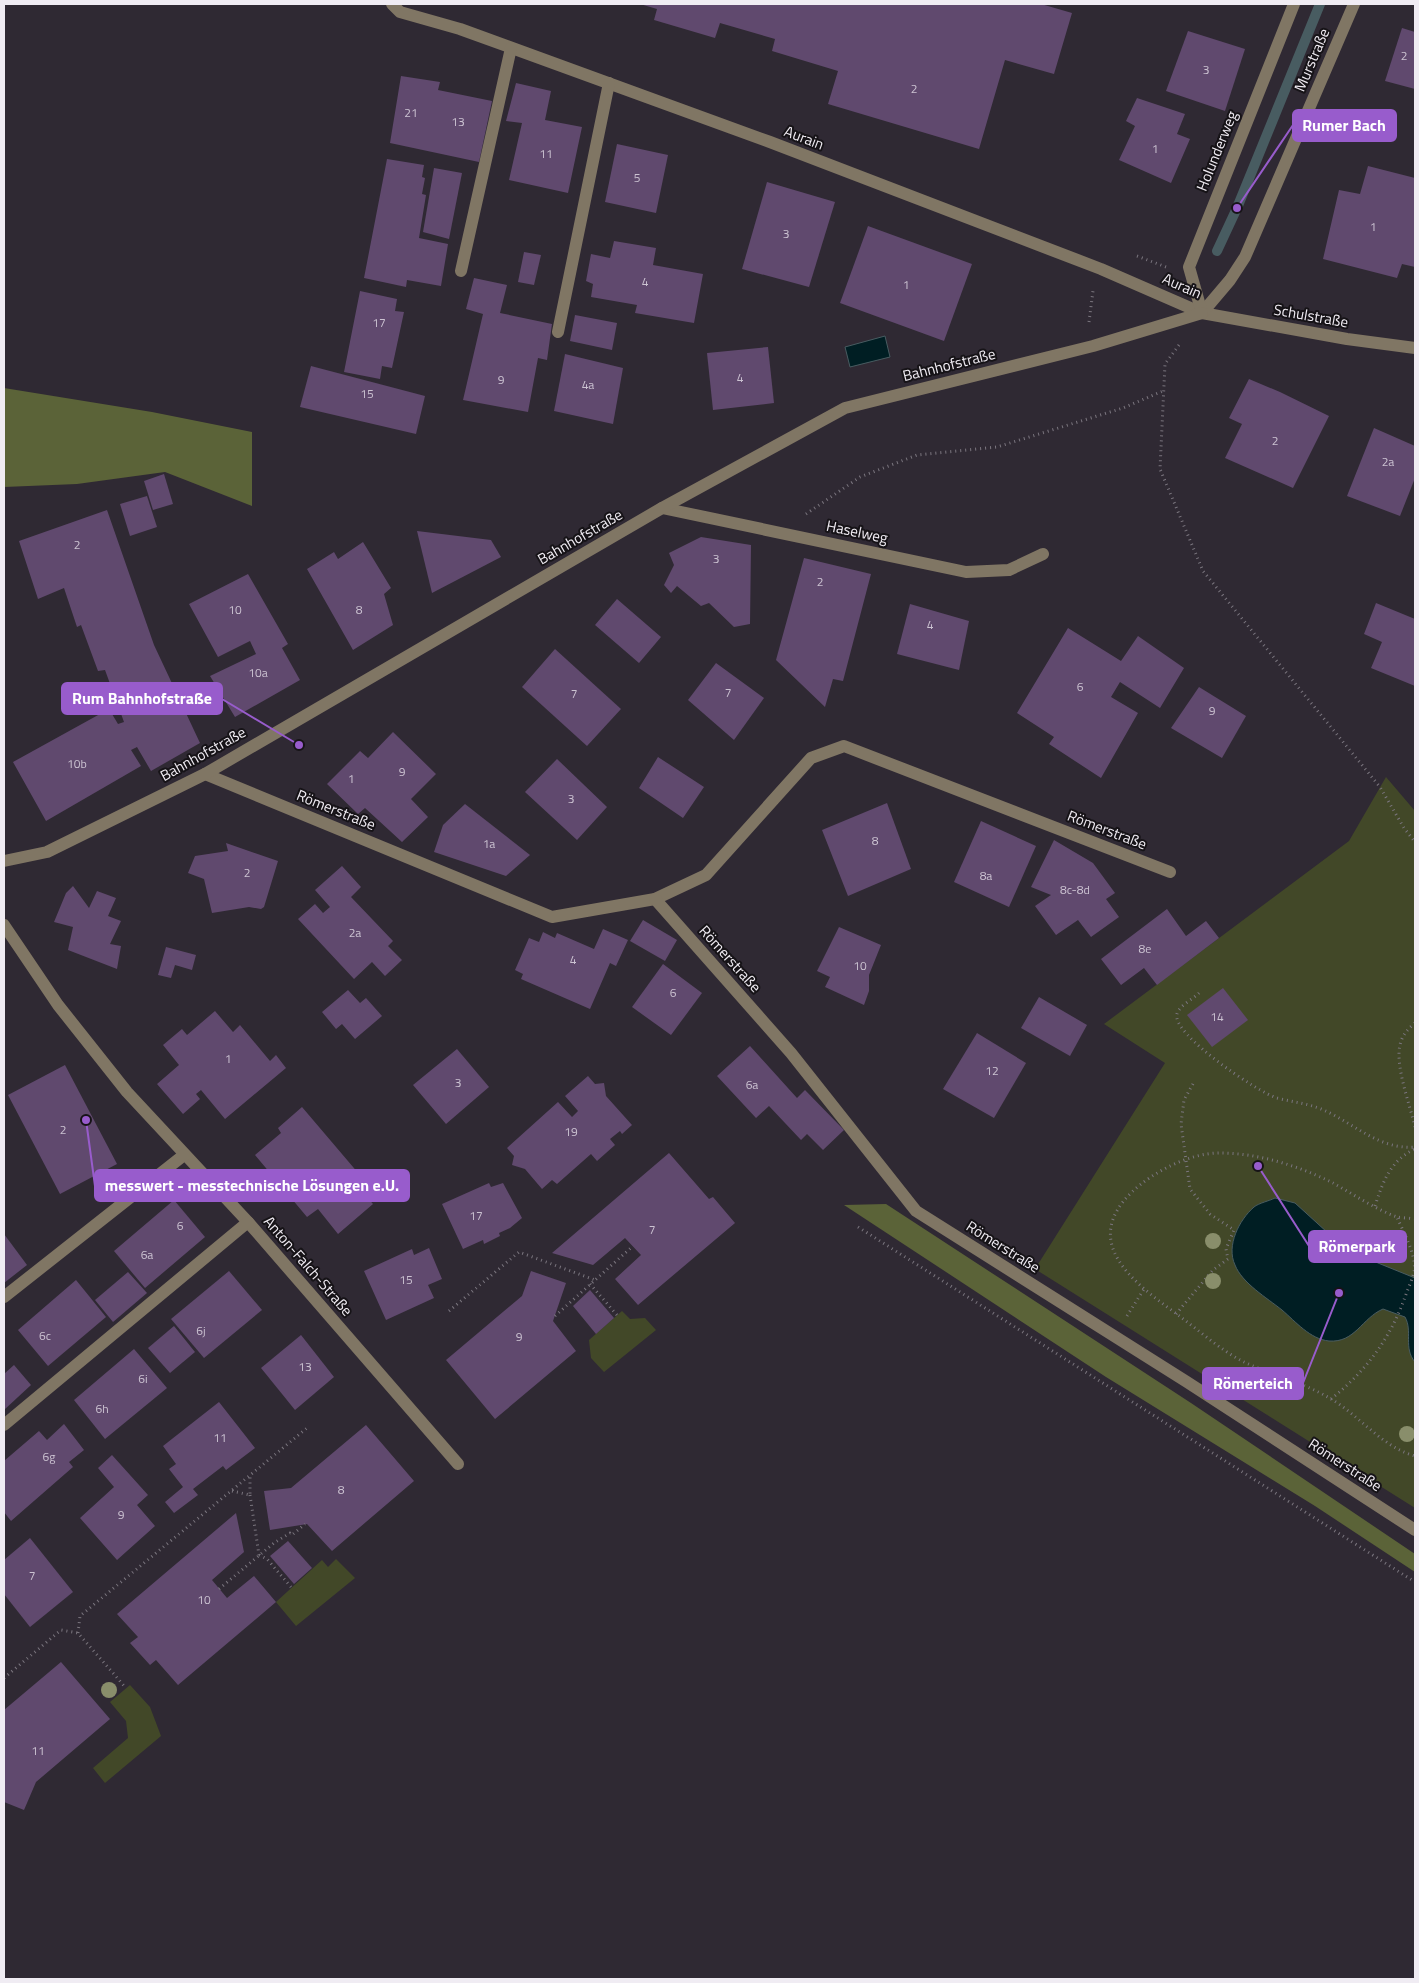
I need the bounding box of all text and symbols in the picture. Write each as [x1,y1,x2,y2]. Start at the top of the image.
street label: Murstraße [1288,25,1335,95]
house number: 2 [1401,46,1407,65]
house number: 3 [1203,60,1209,79]
house number: 2 [911,79,917,98]
house number: 21 [404,103,418,122]
street label: Holunderweg [1190,107,1243,194]
callout: Rumer Bach [1293,110,1396,141]
house number: 13 [451,112,465,131]
text: Rumer Bach [1302,113,1386,137]
street label: Aurain [781,119,827,156]
house number: 1 [1152,139,1158,158]
house number: 11 [539,144,553,163]
house number: 5 [634,168,641,187]
house number: 1 [1370,217,1376,236]
house number: 3 [783,224,789,243]
street label: Aurain [1159,267,1206,304]
house number: 4 [642,272,649,291]
house number: 1 [903,275,909,294]
street label: Schulstraße [1272,298,1350,333]
house number: 17 [372,313,386,332]
street label: Bahnhofstraße [900,342,998,387]
house number: 4 [737,368,744,387]
house number: 9 [498,370,505,389]
house number: 4a [582,375,594,394]
house number: 15 [360,384,374,403]
house number: 2 [1272,431,1278,450]
house number: 2a [1382,452,1394,471]
street label: Bahnhofstraße [533,503,627,570]
street label: Haselweg [824,514,890,549]
house number: 2 [74,535,80,554]
house number: 3 [713,549,719,568]
house number: 2 [817,572,823,591]
house number: 10 [228,600,242,619]
house number: 8 [356,600,363,619]
house number: 4 [927,615,934,634]
house number: 10a [248,663,268,682]
house number: 6 [1077,677,1084,696]
callout: Rum Bahnhofstraße [62,683,222,714]
house number: 7 [725,683,731,702]
house number: 7 [571,684,577,703]
text: Rum Bahnhofstraße [72,686,212,710]
house number: 9 [1209,701,1216,720]
street label: Bahnhofstraße [156,720,250,787]
house number: 10b [67,754,87,773]
house number: 9 [399,762,406,781]
house number: 1 [348,769,354,788]
street label: Römerstraße [293,783,379,836]
house number: 3 [568,789,574,808]
street label: Römerstraße [1064,804,1150,855]
house number: 8 [872,831,879,850]
house number: 1a [483,834,495,853]
house number: 2 [244,863,250,882]
house number: 8a [980,866,992,885]
house number: 8c-8d [1060,880,1090,899]
street label: Römerstraße [694,920,767,997]
house number: 2a [349,923,361,942]
house number: 8e [1139,939,1151,958]
house number: 4 [570,950,577,969]
house number: 10 [853,956,867,975]
house number: 6 [670,983,677,1002]
house number: 14 [1210,1007,1224,1026]
house number: 1 [225,1049,231,1068]
house number: 12 [985,1061,999,1080]
house number: 3 [455,1073,461,1092]
house number: 6a [746,1075,758,1094]
house number: 2 [60,1120,66,1139]
house number: 19 [564,1122,578,1141]
callout: messwert - messtechnische Lösungen e.U. [95,1170,409,1201]
text: messwert - messtechnische Lösungen e.U. [105,1173,399,1197]
house number: 17 [469,1206,483,1225]
street label: Anton-Falch-Straße [258,1211,358,1321]
street label: Römerstraße [962,1215,1045,1278]
house number: 6 [177,1216,184,1235]
house number: 7 [649,1220,655,1239]
callout: Römerpark [1309,1231,1406,1262]
text: Römerpark [1319,1234,1396,1258]
house number: 6a [141,1245,153,1264]
house number: 15 [399,1270,413,1289]
house number: 6j [196,1321,206,1340]
house number: 6c [39,1326,51,1345]
house number: 9 [516,1327,523,1346]
house number: 13 [298,1357,312,1376]
callout: Römerteich [1203,1368,1303,1399]
house number: 6i [138,1369,148,1388]
text: Römerteich [1213,1371,1293,1395]
house number: 6h [95,1399,109,1418]
house number: 11 [213,1428,227,1447]
street label: Römerstraße [1304,1432,1387,1497]
house number: 6g [43,1447,55,1466]
house number: 8 [338,1480,345,1499]
house number: 9 [118,1505,125,1524]
house number: 7 [29,1566,35,1585]
house number: 10 [197,1590,211,1609]
house number: 11 [31,1741,45,1760]

